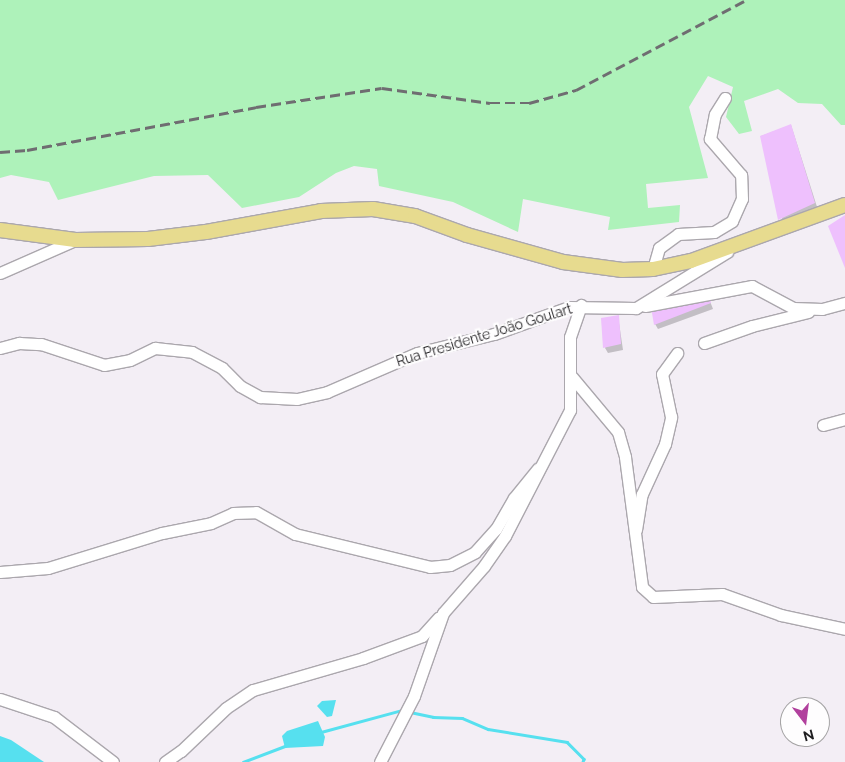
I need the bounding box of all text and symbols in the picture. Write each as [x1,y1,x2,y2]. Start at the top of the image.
street label: Rua Presidente João Goulart [394,300,574,370]
north arrow [780,697,830,747]
text: N [801,726,816,745]

